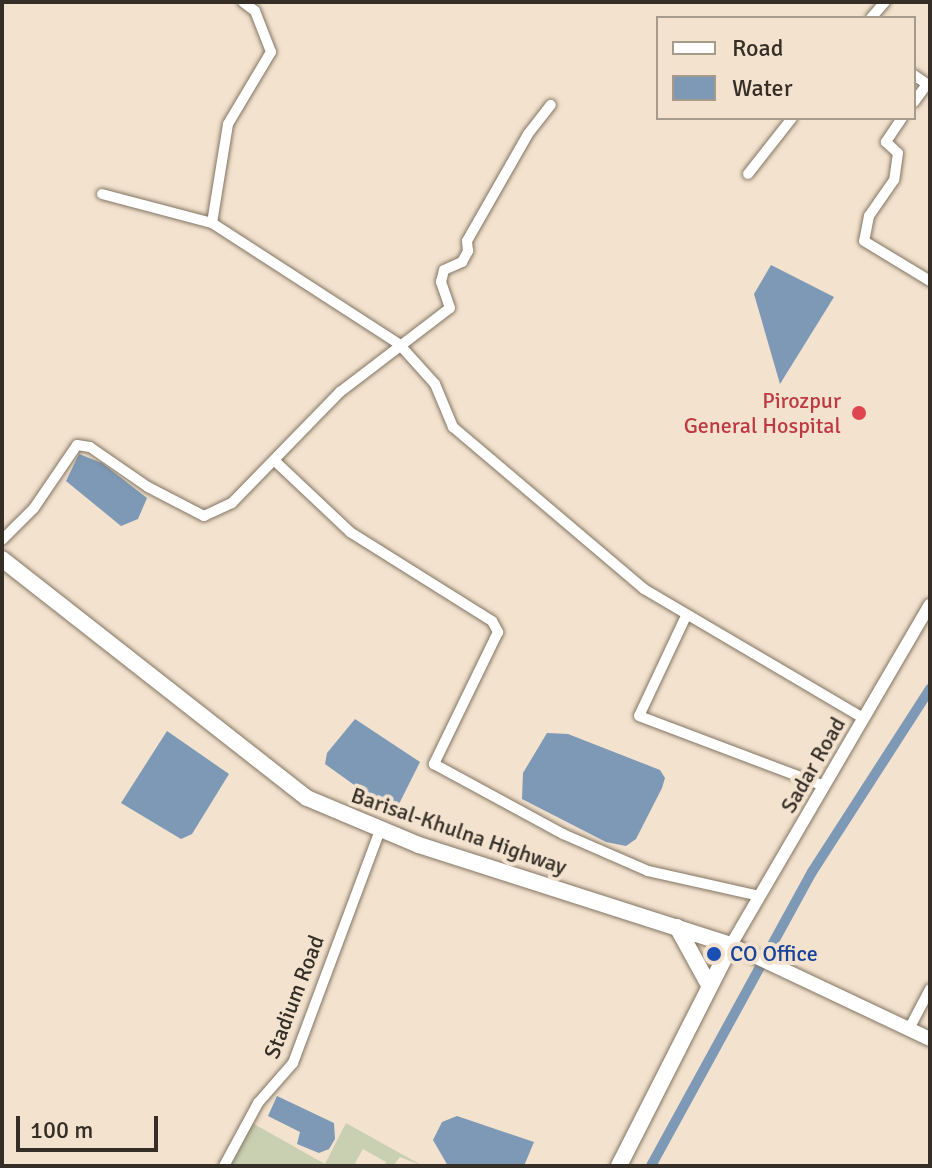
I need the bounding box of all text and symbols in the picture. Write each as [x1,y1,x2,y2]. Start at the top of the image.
legend [656,16,916,120]
text: Road [732,33,783,63]
text: Water [732,73,792,103]
place label: Pirozpur General Hospital [684,387,841,438]
marker: Pirozpur General Hospital [848,402,870,424]
street label: Sadar Road [775,712,851,818]
street label: Barisal-Khulna Highway [348,782,570,880]
street label: Stadium Road [258,932,330,1062]
place label: CO Office [730,941,818,967]
marker: CO Office [705,945,723,963]
scale bar [20,1100,162,1150]
text: 100 m [30,1115,93,1145]

